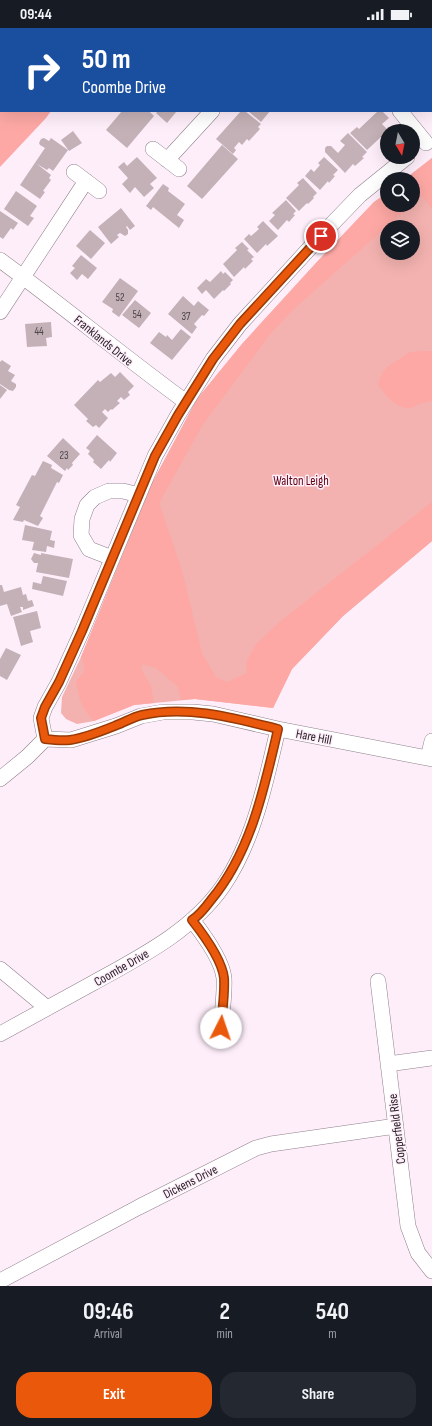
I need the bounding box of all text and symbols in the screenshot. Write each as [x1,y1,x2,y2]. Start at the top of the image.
text: 09:44 [20,5,52,24]
text: 50 m [82,43,131,76]
icon: right [16,44,68,96]
text: Coombe Drive [82,77,166,98]
north arrow [380,124,420,164]
map controls [380,124,420,260]
button: search [380,172,420,212]
pin [304,219,338,253]
button: layers [380,220,420,260]
icon: arrive [310,225,332,247]
house number: 52 [116,291,125,304]
house number: 54 [132,308,142,321]
house number: 37 [181,310,191,323]
street label: Franklands Drive [70,312,136,370]
house number: 44 [34,325,44,338]
house number: 23 [59,449,69,462]
park label: Walton Leigh [273,473,329,489]
street label: Hare Hill [294,726,333,748]
street label: Coombe Drive [91,946,152,990]
position arrow [200,1007,242,1049]
street label: Copperfield Rise [385,1093,409,1165]
street label: Dickens Drive [161,1161,220,1202]
text: 09:46 [83,1297,134,1326]
text: 2 [219,1297,230,1326]
text: 540 [316,1297,349,1326]
text: Arrival [94,1326,122,1342]
text: min [217,1326,233,1342]
text: m [328,1326,337,1342]
button: Exit [16,1372,212,1418]
button: Share [220,1372,416,1418]

